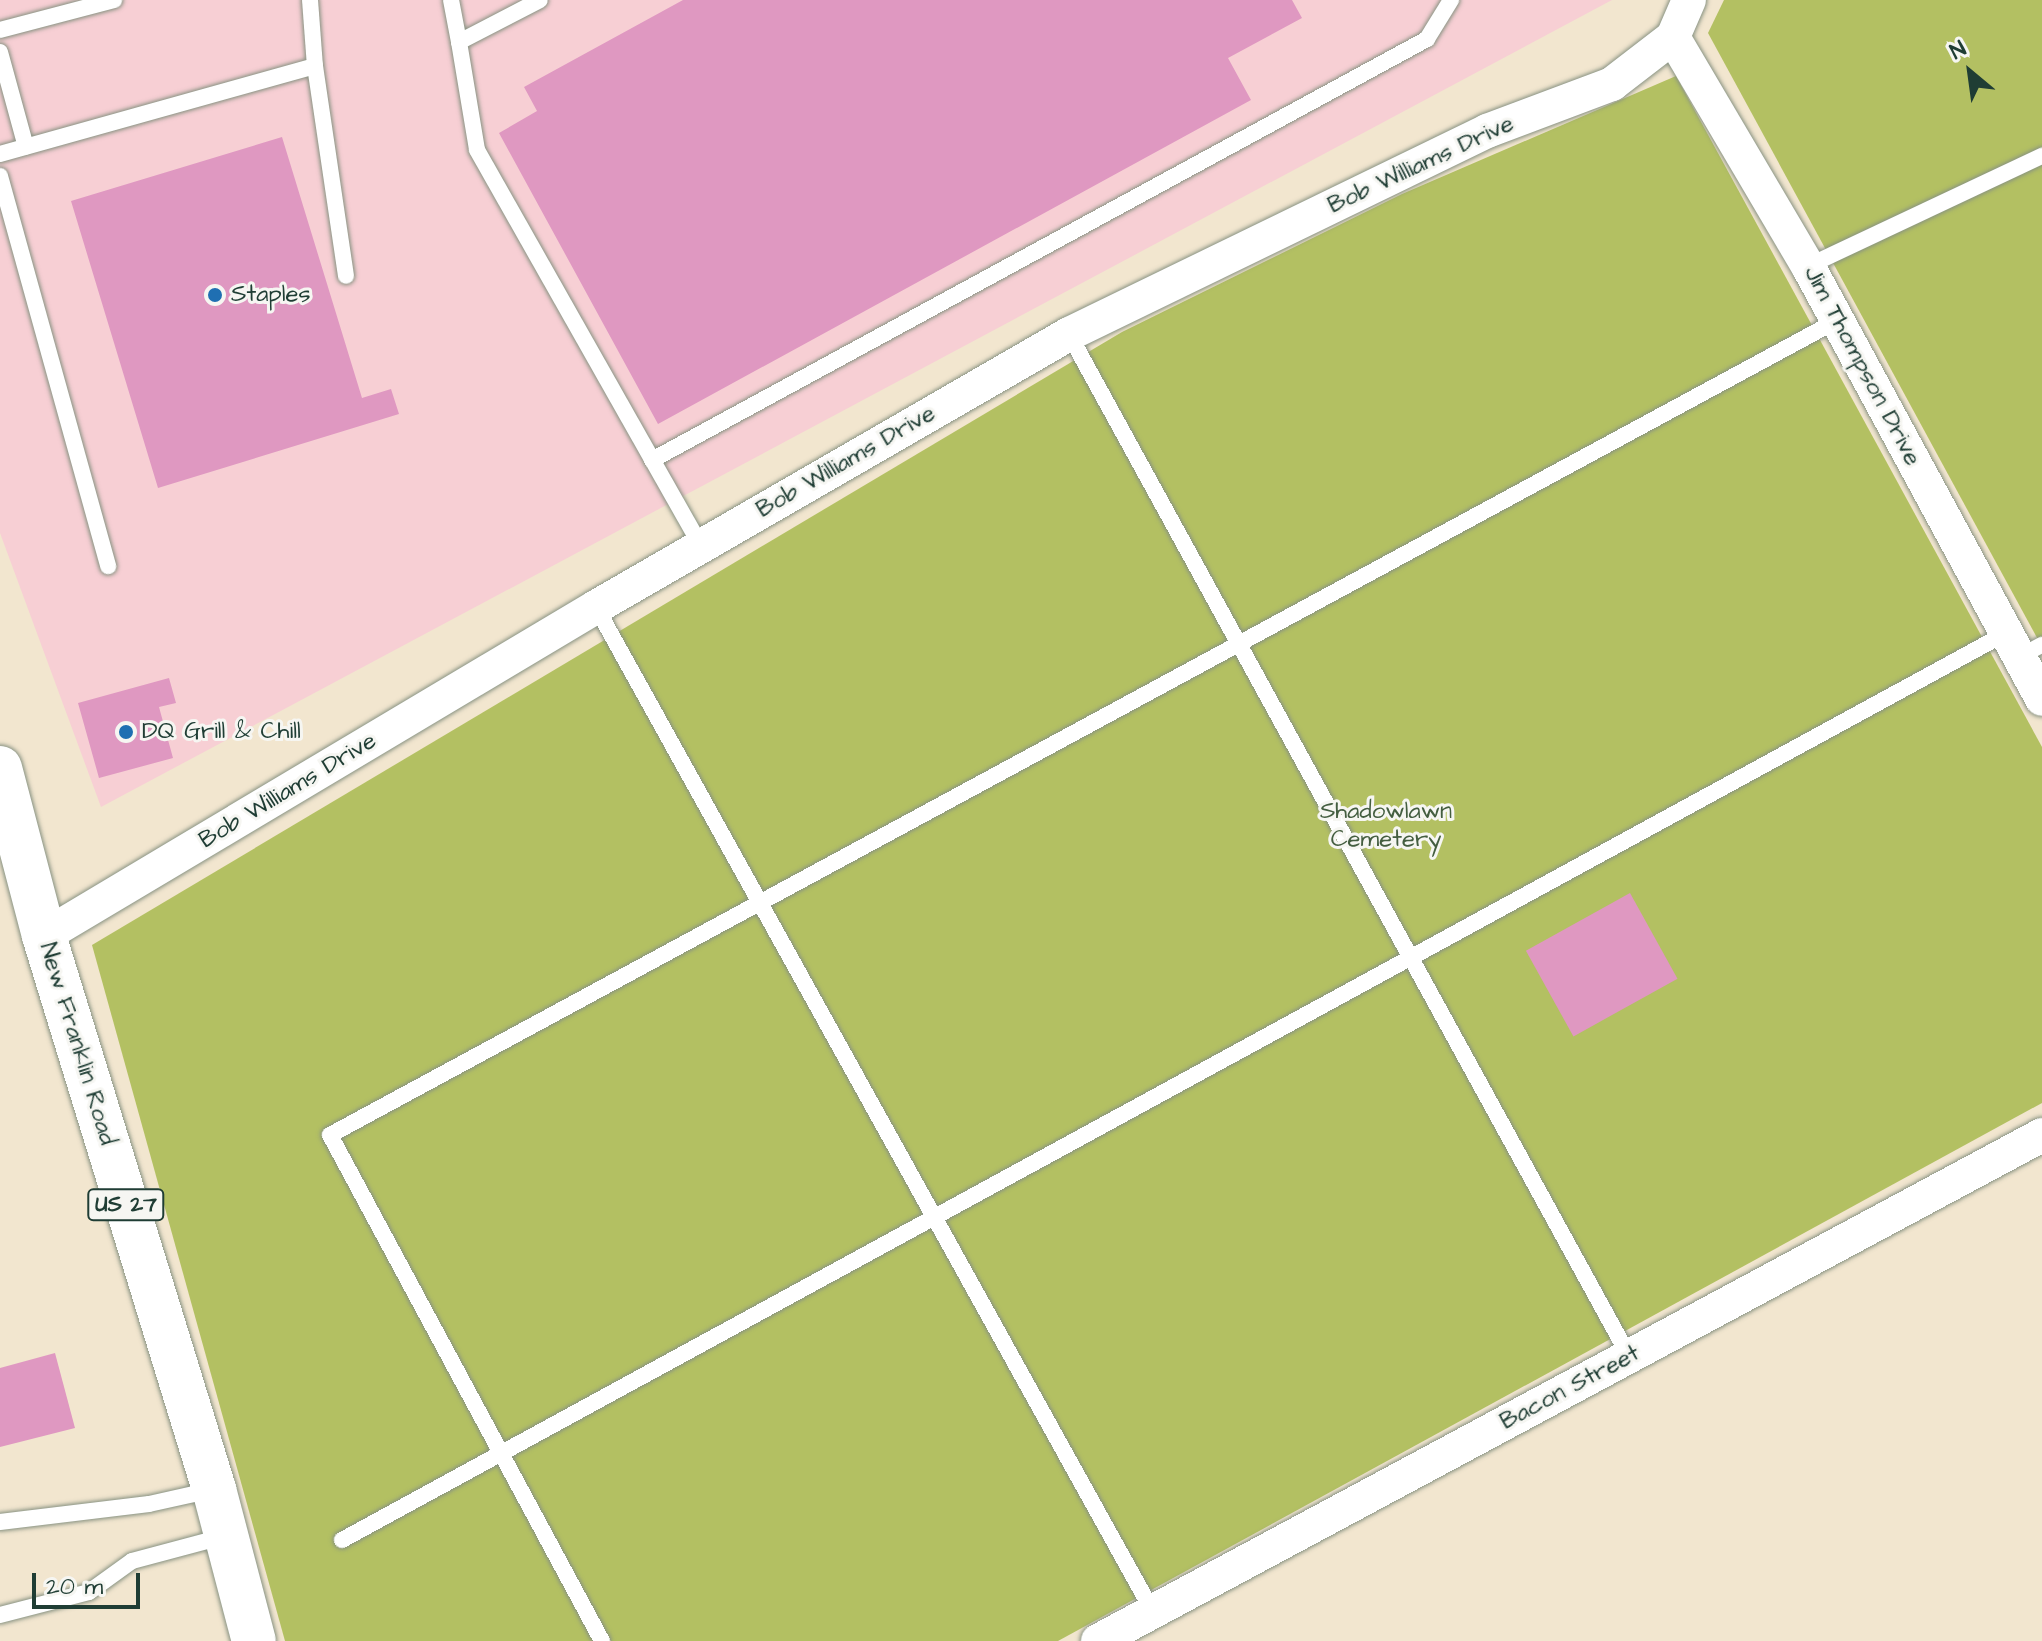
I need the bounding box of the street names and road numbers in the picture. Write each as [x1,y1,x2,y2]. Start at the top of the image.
street label: Bob Williams Drive [1324,109,1518,221]
street label: Jim Thompson Drive [1797,261,1927,471]
street label: Bob Williams Drive [752,399,940,525]
street label: Bob Williams Drive [194,727,382,855]
street label: New Franklin Road [33,939,121,1149]
road number: US 27 [86,1187,166,1223]
street label: Bacon Street [1495,1339,1645,1437]

